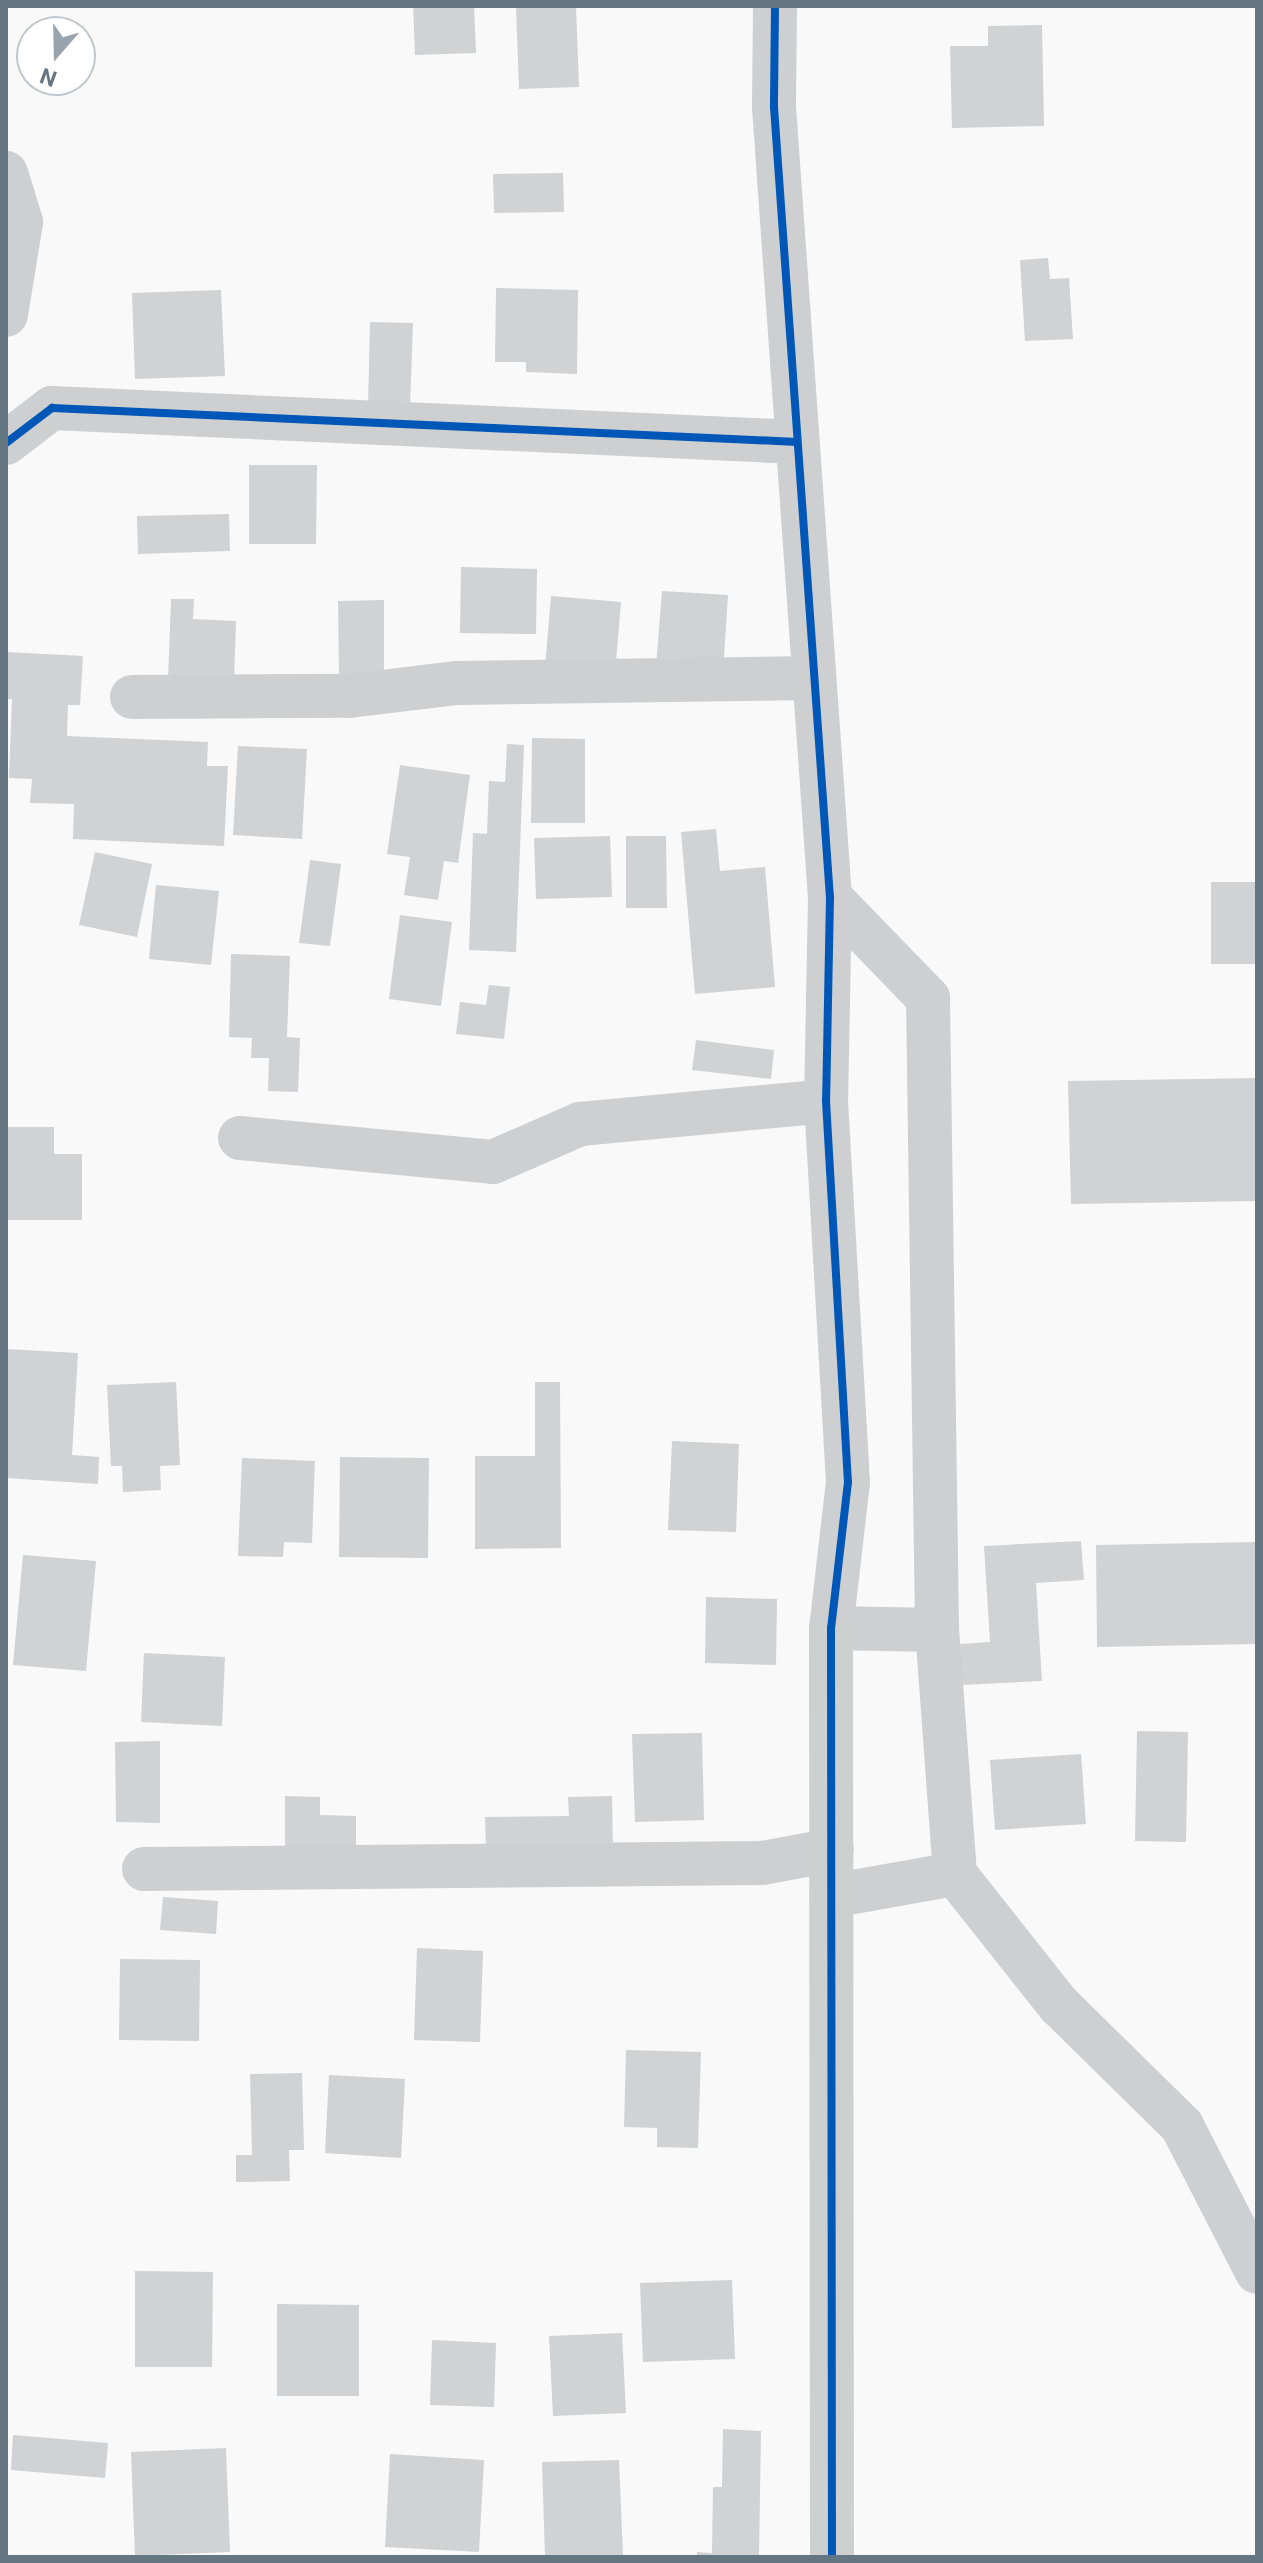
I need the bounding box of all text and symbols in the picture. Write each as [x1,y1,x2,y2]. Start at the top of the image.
north arrow [16,16,96,96]
text: N [37,63,60,92]

